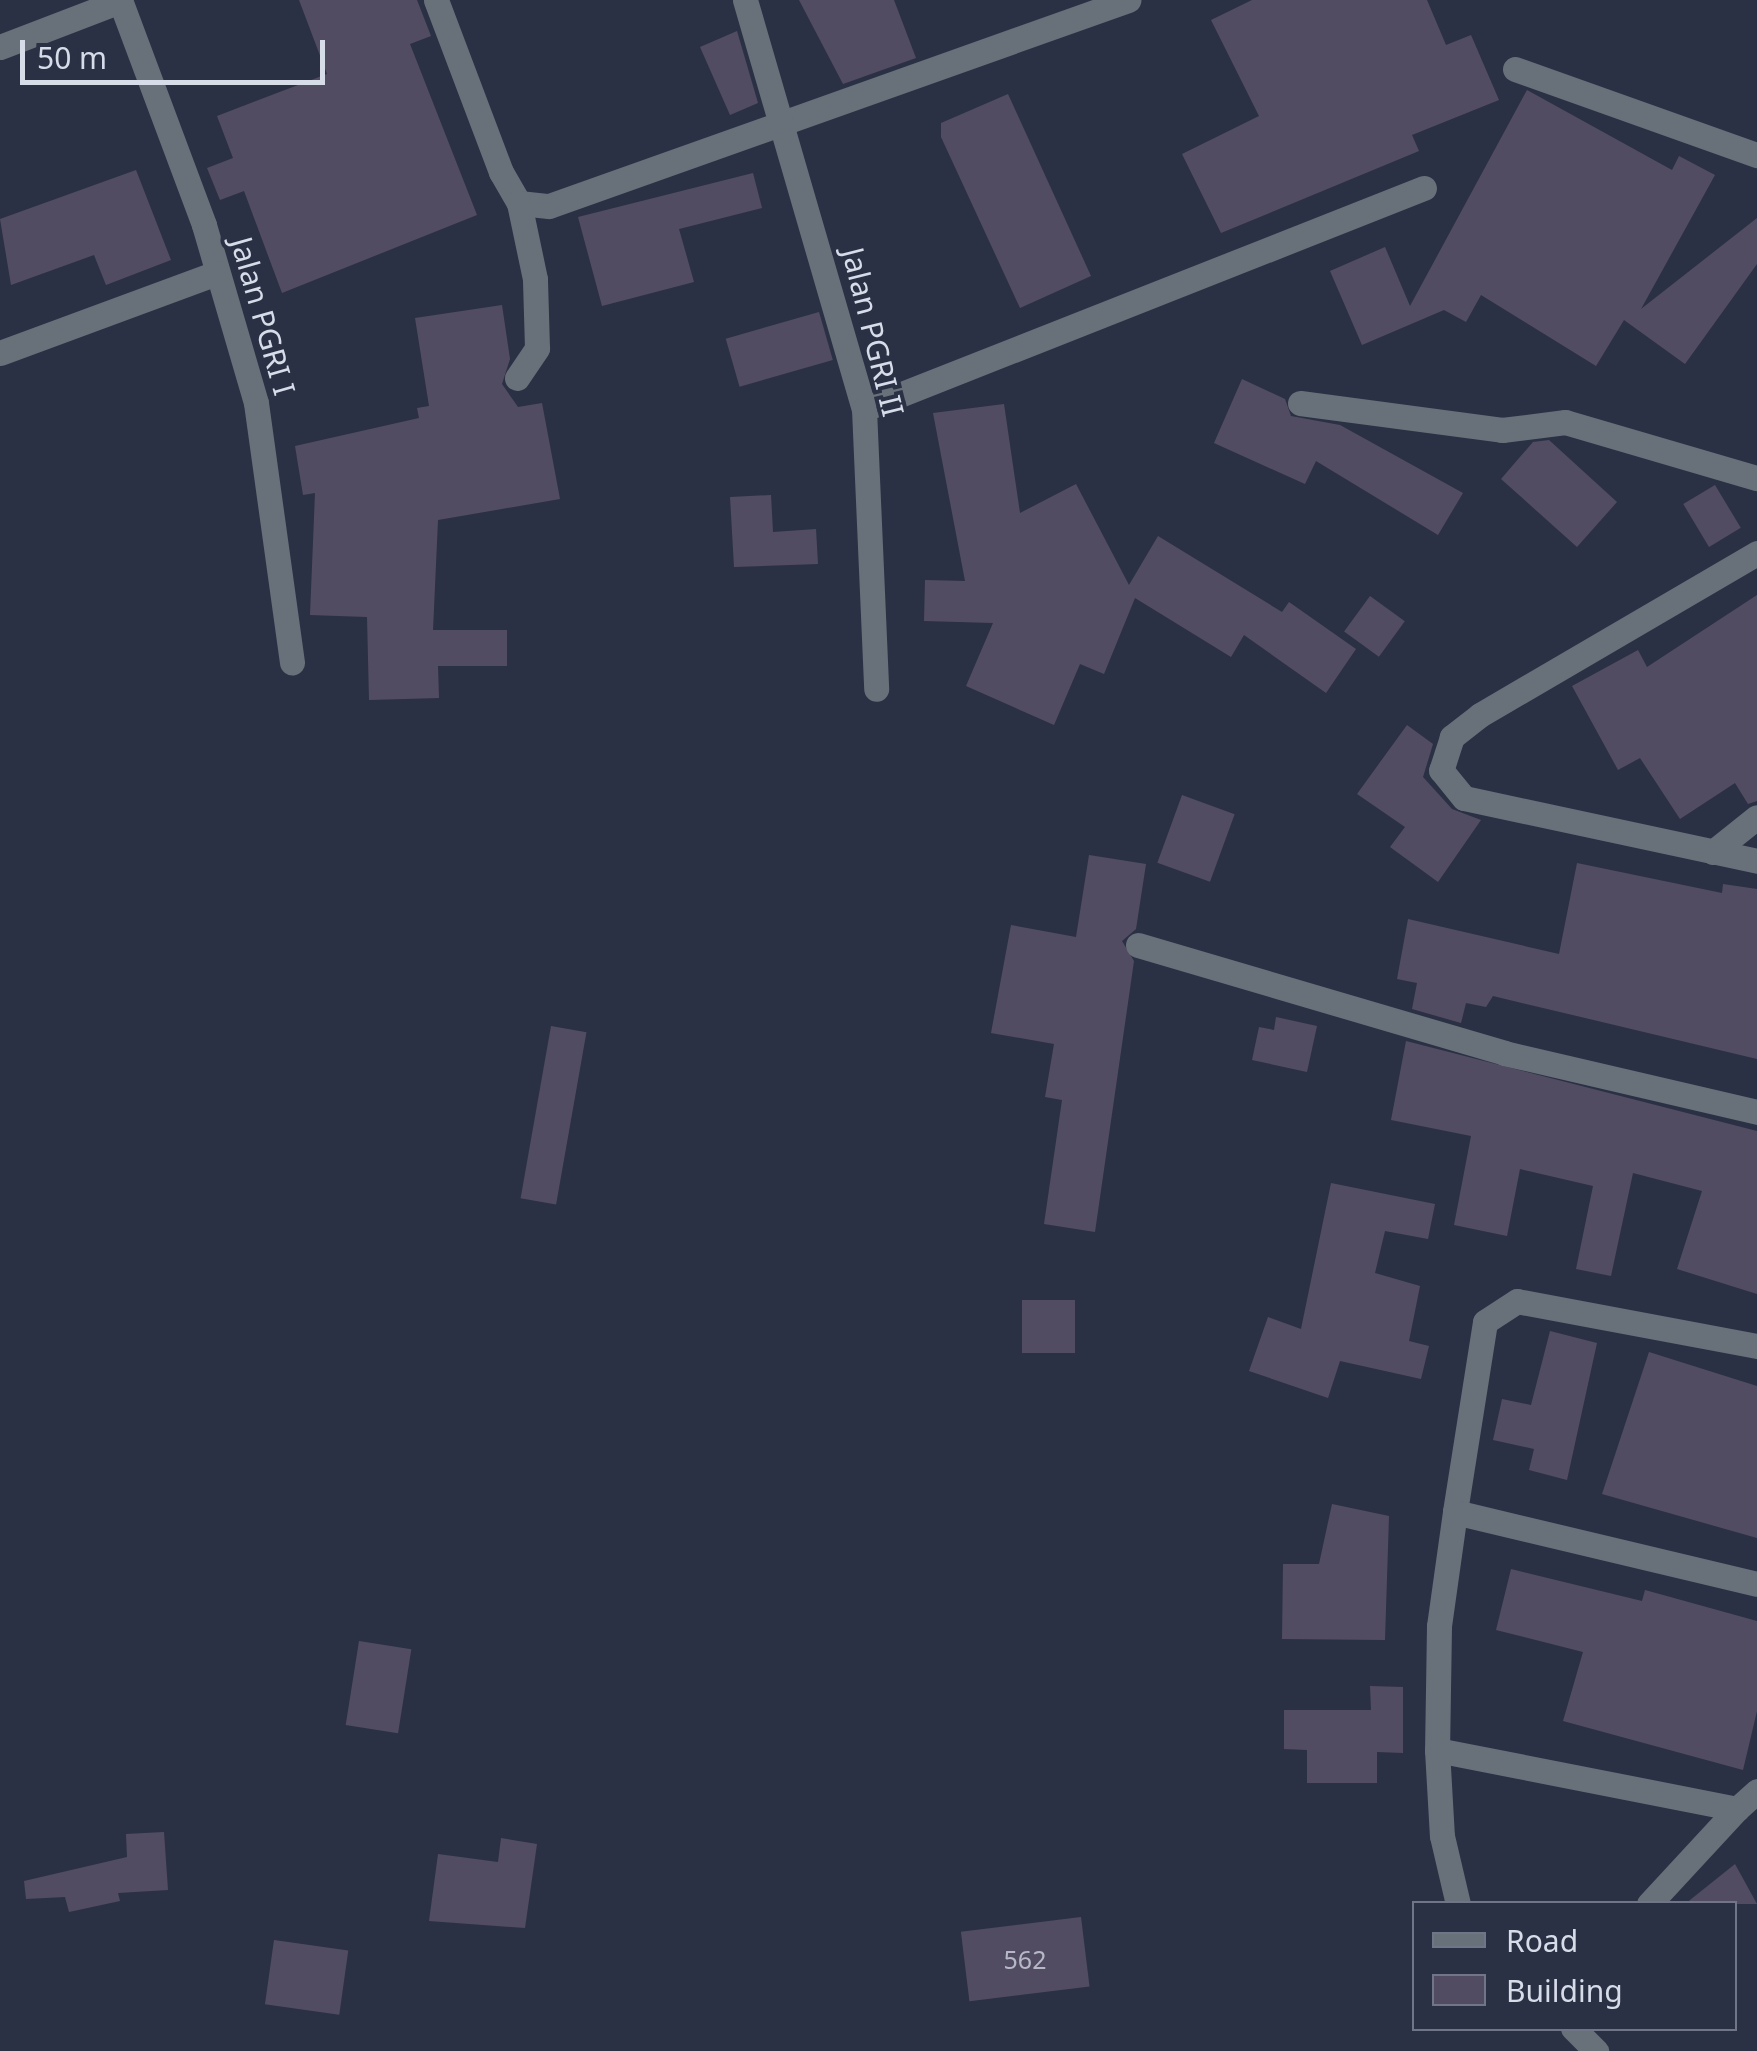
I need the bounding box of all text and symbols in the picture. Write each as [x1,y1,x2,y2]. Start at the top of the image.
scale bar [25,20,330,82]
text: 50 m [37,37,107,78]
street label: Jalan PGRI I [223,233,303,399]
street label: Jalan PGRI II [835,244,911,420]
legend [1412,1901,1737,2031]
text: Road [1506,1920,1578,1961]
house number: 562 [1004,1944,1046,1974]
text: Building [1506,1970,1623,2011]

